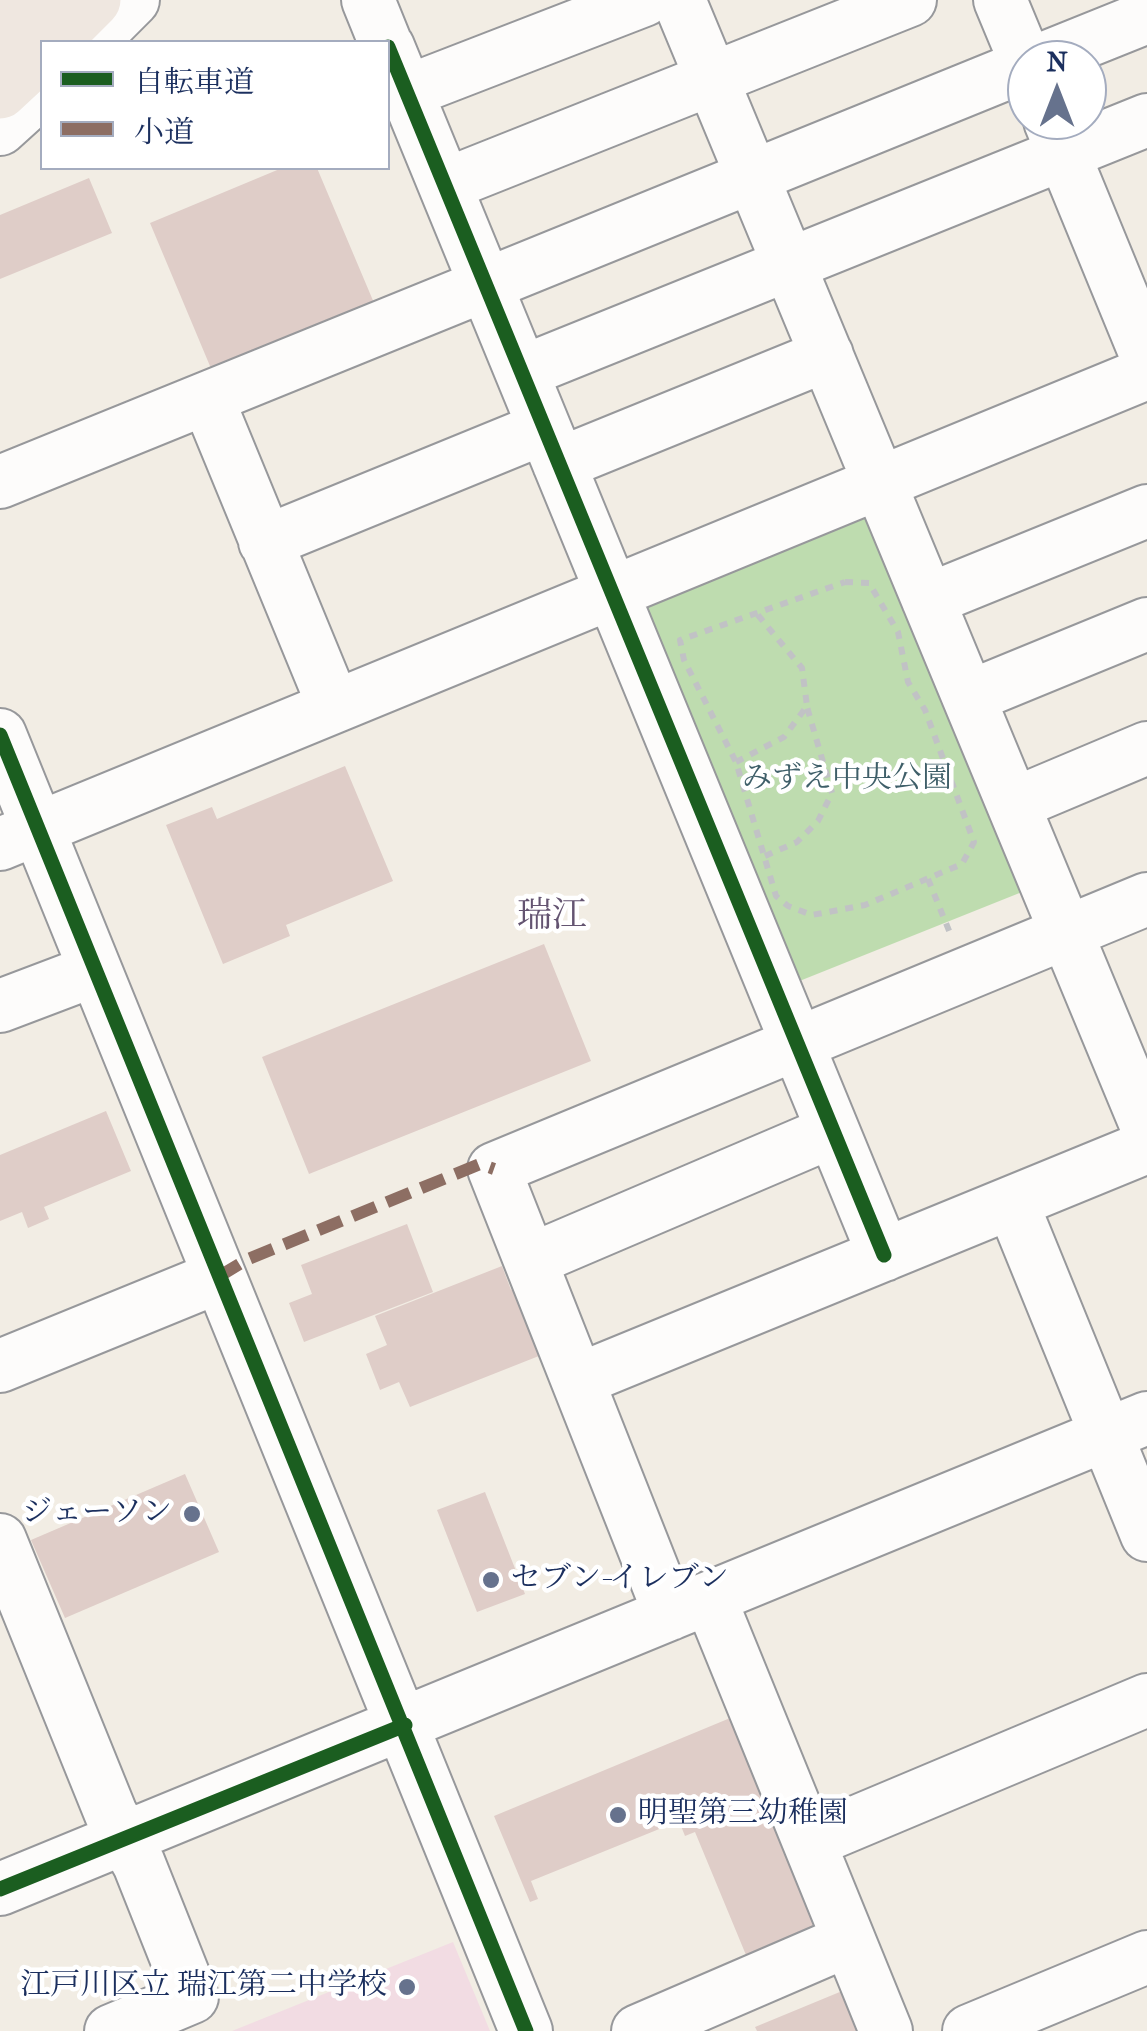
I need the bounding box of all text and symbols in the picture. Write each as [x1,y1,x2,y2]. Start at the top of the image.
legend [40,40,390,170]
north arrow [1007,40,1107,140]
text: N [1046,45,1068,78]
text: 自転車道 [134,65,254,100]
text: 小道 [134,115,194,150]
park label: みずえ中央公園 [742,762,952,798]
district label: 瑞江 [517,896,587,938]
place label: ジェーソン [22,1496,172,1532]
marker: ジェーソン [181,1503,203,1525]
place label: セブン-イレブン [511,1562,729,1598]
marker: セブン-イレブン [480,1569,502,1591]
place label: 明聖第三幼稚園 [638,1797,848,1833]
marker: 明聖第三幼稚園 [607,1804,629,1826]
place label: 江戸川区立 瑞江第二中学校 [21,1969,387,2005]
marker: 江戸川区立 瑞江第二中学校 [396,1976,418,1998]

